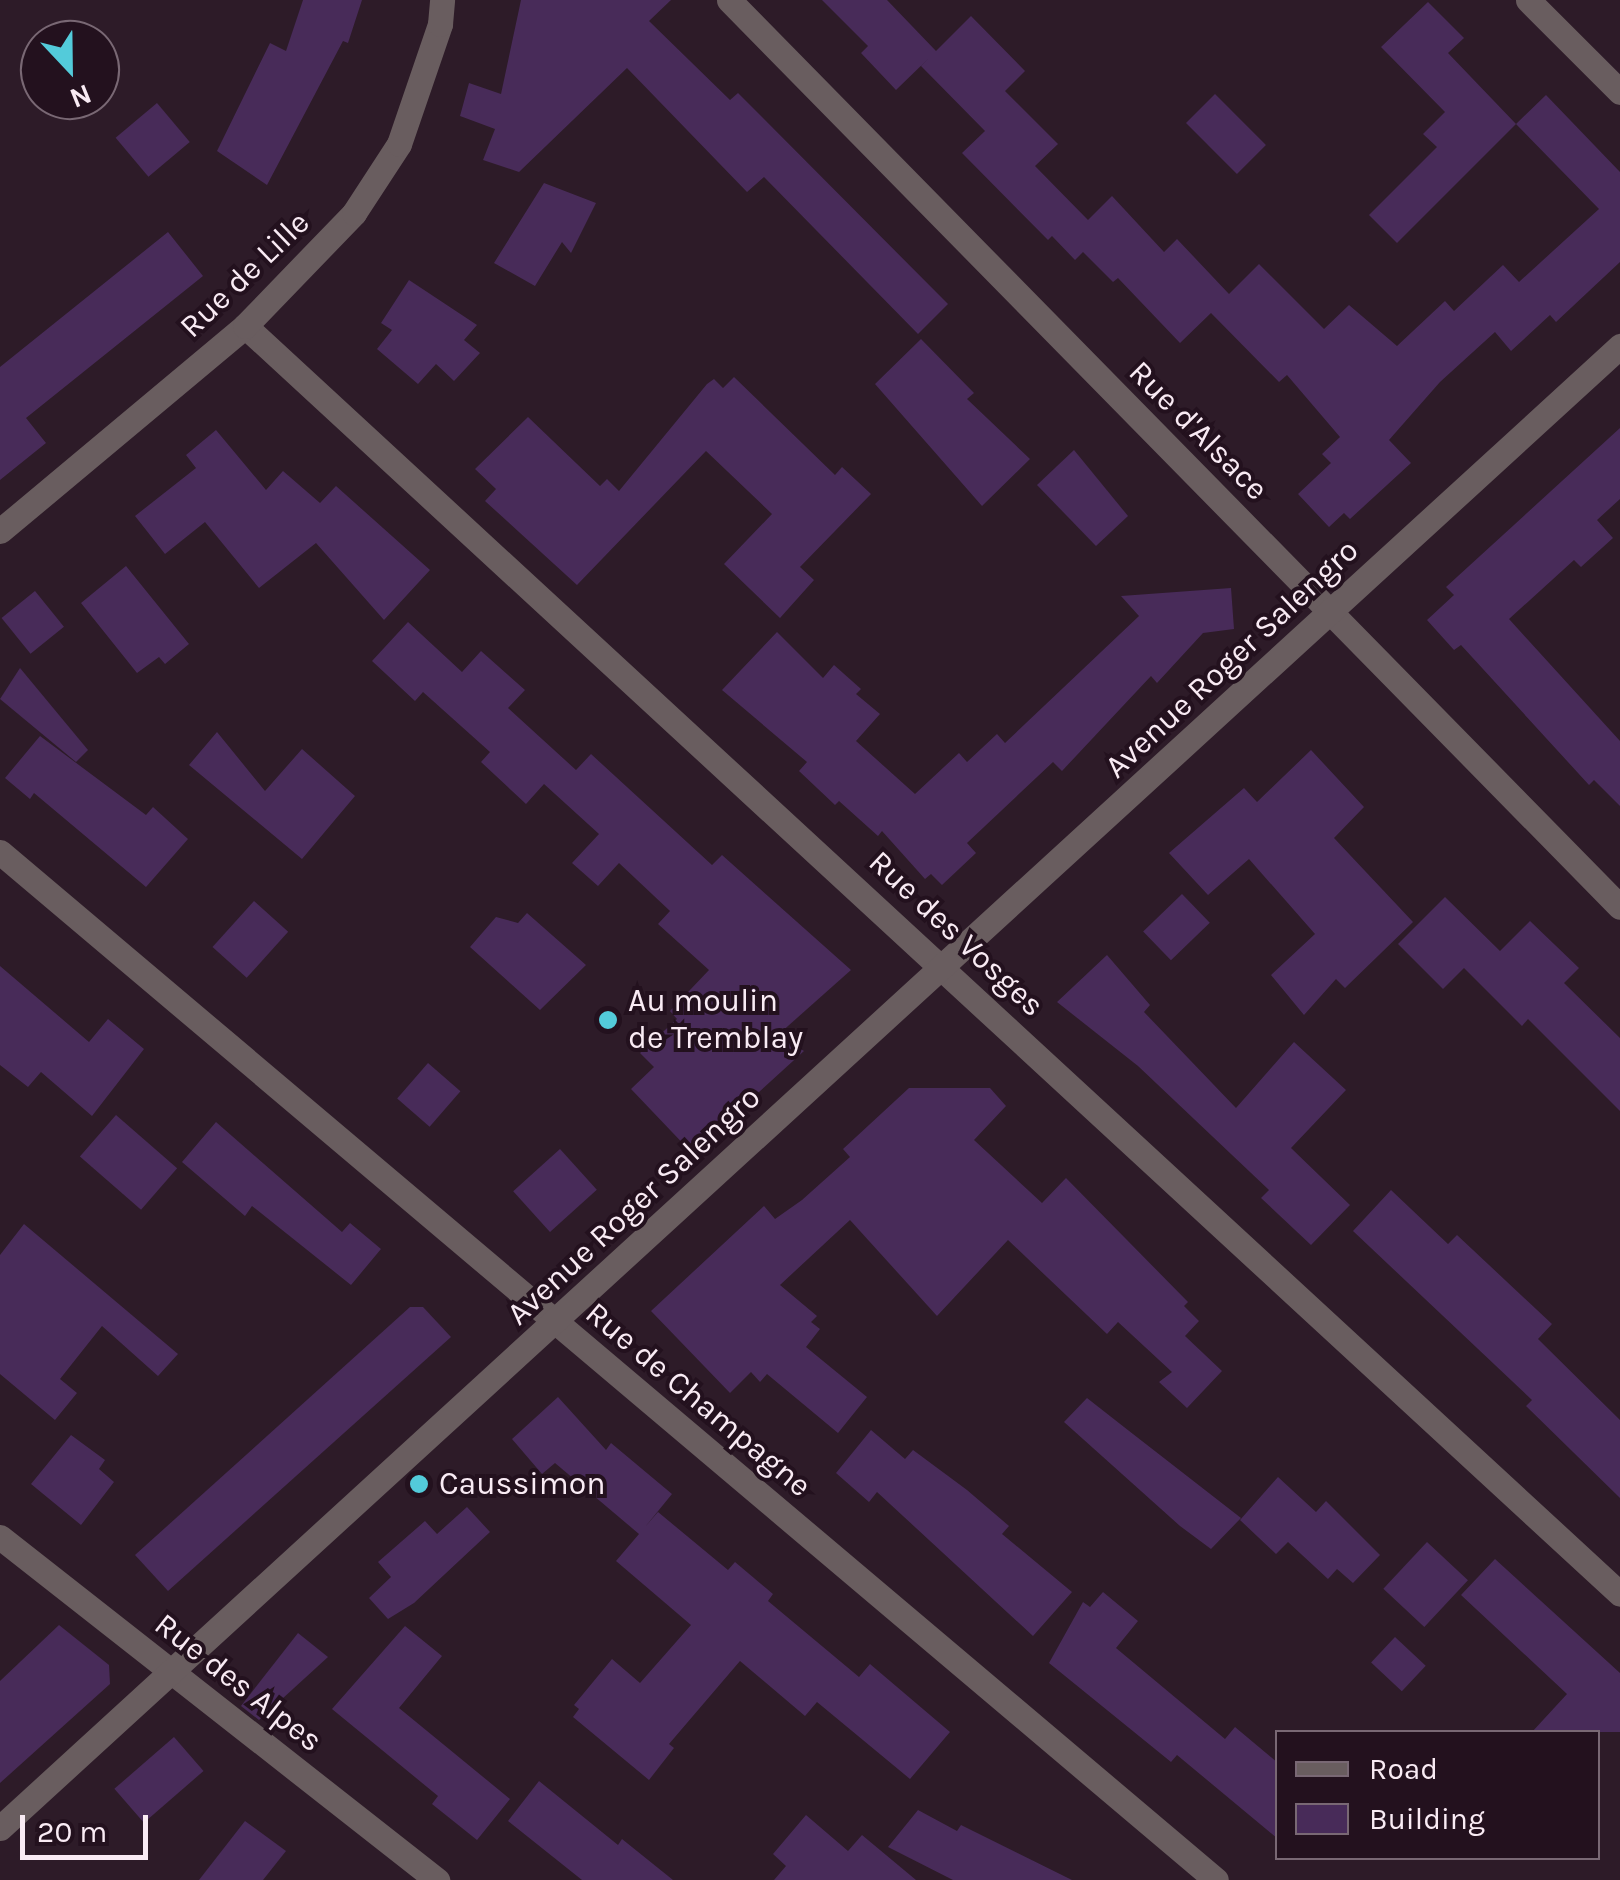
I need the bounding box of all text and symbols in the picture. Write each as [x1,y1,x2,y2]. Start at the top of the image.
north arrow [20,20,120,120]
text: N [65,77,96,115]
street label: Rue de Lille [172,204,318,346]
street label: Rue d'Alsace [1120,353,1276,509]
street label: Avenue Roger Salengro [1097,532,1367,786]
street label: Rue des Vosges [860,843,1052,1025]
place label: Au moulin de Tremblay [628,983,803,1058]
marker: Au moulin de Tremblay [597,1009,619,1031]
street label: Avenue Roger Salengro [499,1079,769,1333]
street label: Rue de Champagne [577,1294,819,1506]
place label: Caussimon [439,1465,606,1503]
marker: Caussimon [408,1473,430,1495]
street label: Rue des Alpes [147,1606,329,1760]
legend [1275,1730,1600,1860]
text: Road [1369,1751,1438,1787]
scale bar [25,1795,152,1857]
text: Building [1369,1801,1485,1837]
text: 20 m [37,1814,107,1850]

